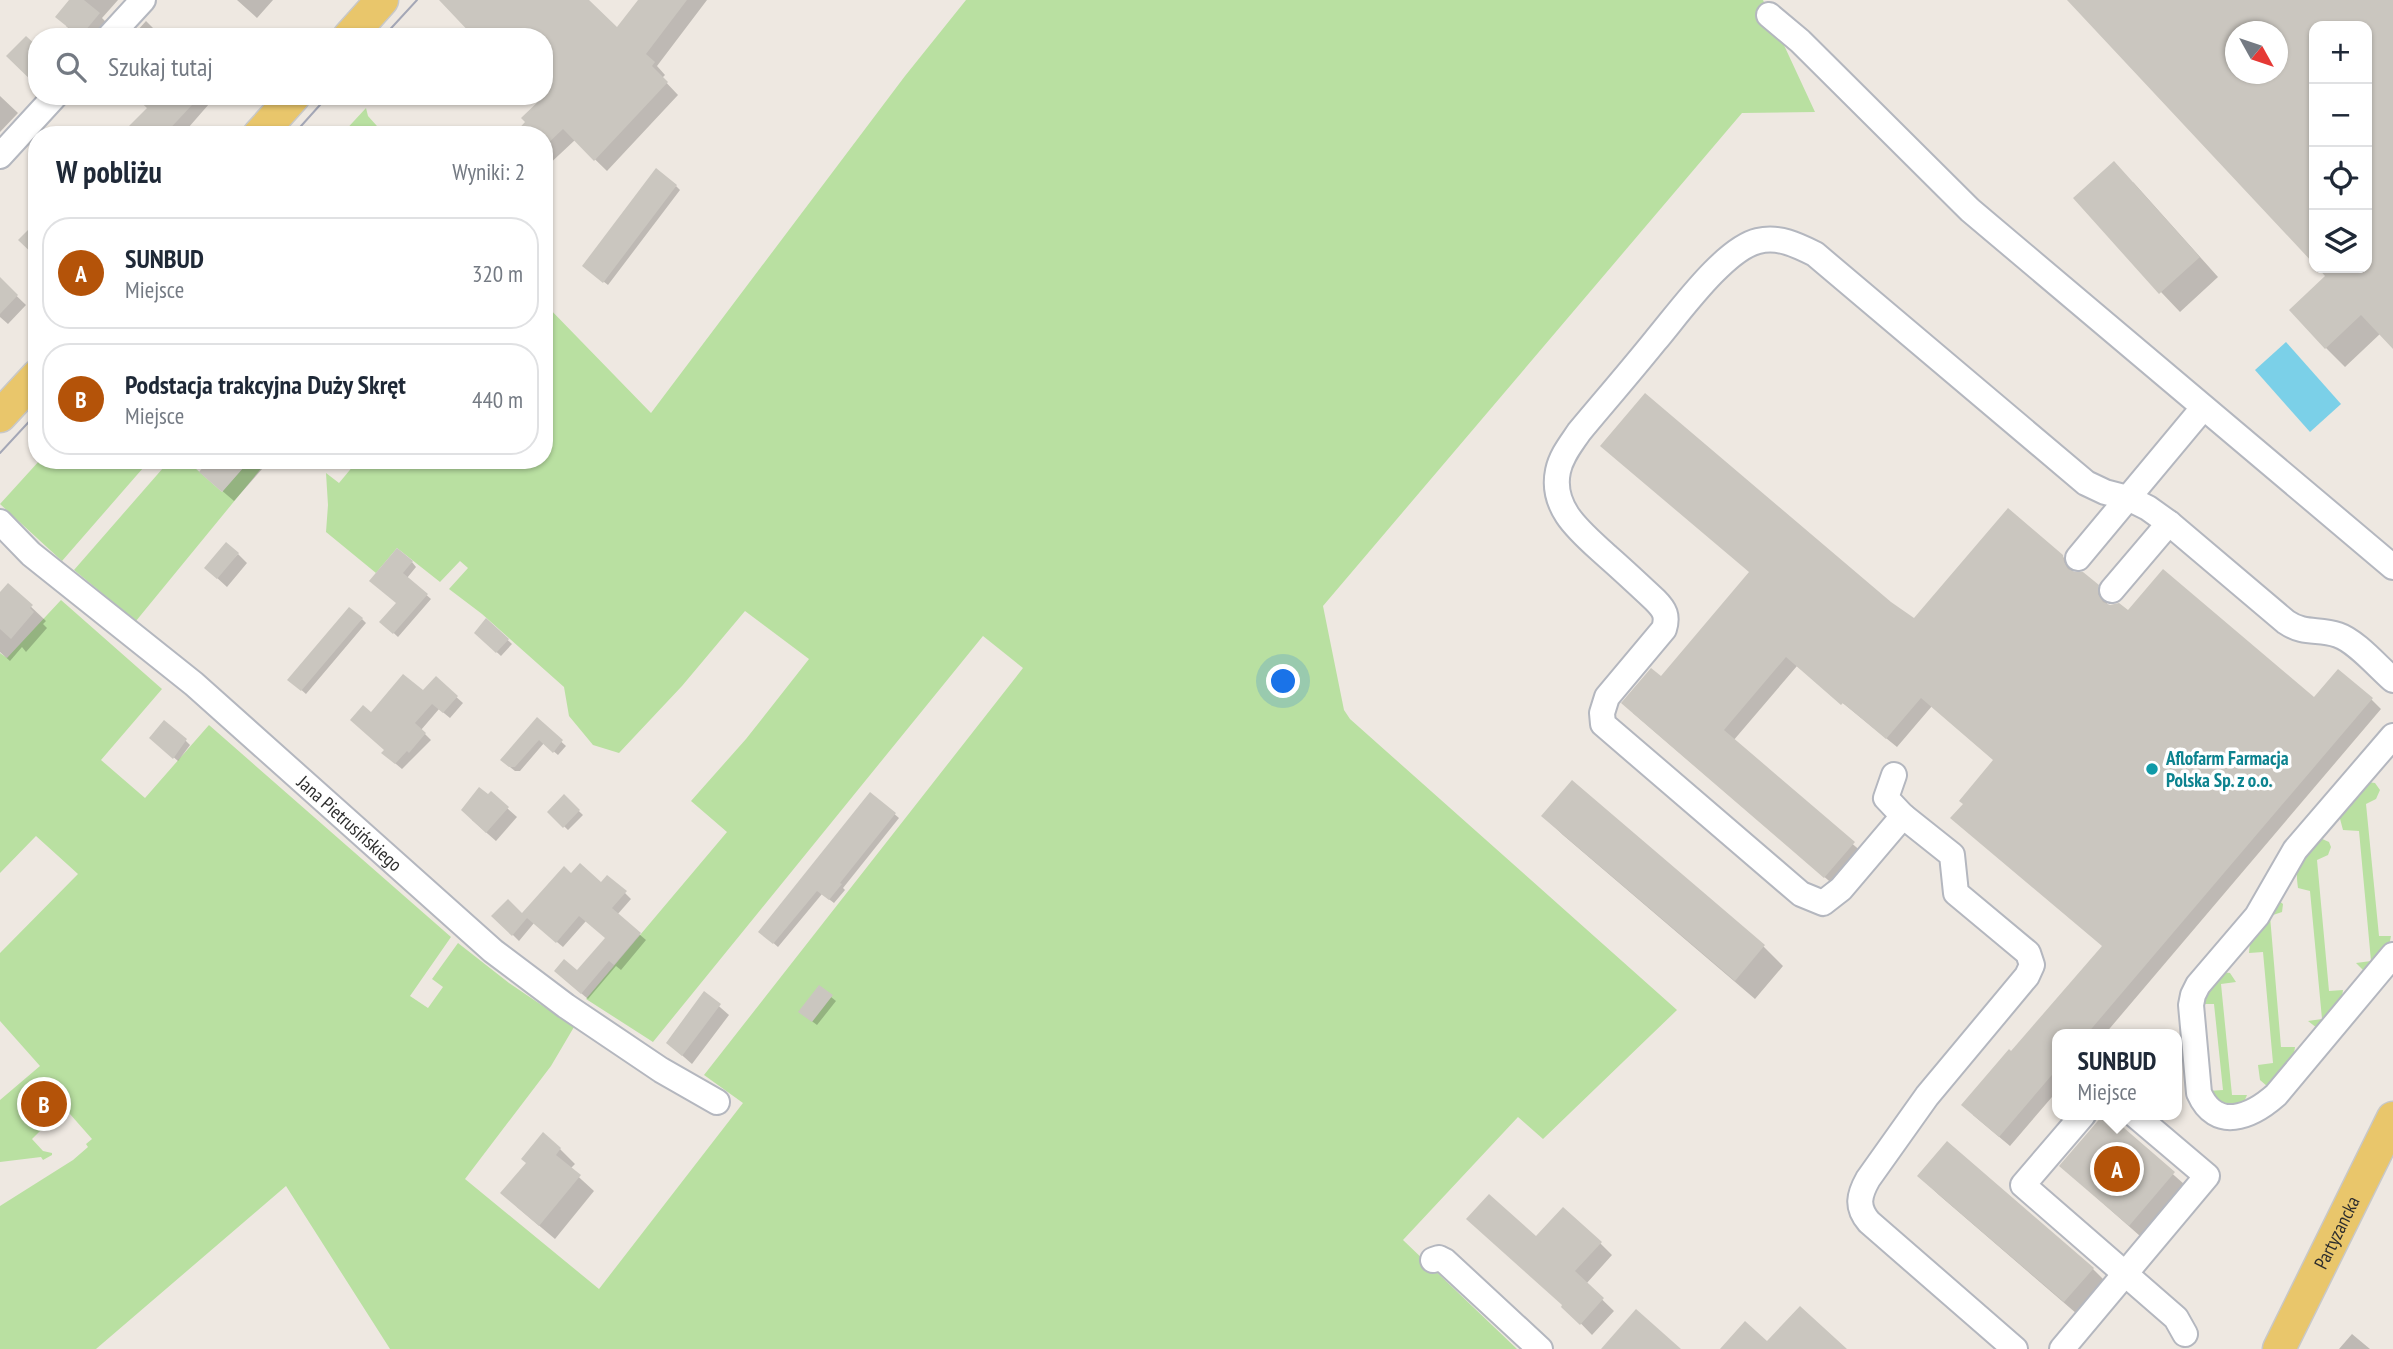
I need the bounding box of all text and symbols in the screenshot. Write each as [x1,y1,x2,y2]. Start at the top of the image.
north arrow [2225,21,2288,84]
map controls [2309,21,2372,273]
button: + [2309,21,2372,84]
search box [28,28,553,105]
icon: search [52,48,90,86]
text: Szukaj tutaj [108,50,213,83]
button: − [2309,84,2372,147]
button: locate [2309,147,2372,210]
text: W pobliżu [56,152,162,191]
text: Wyniki: 2 [452,157,525,186]
button: layers [2309,210,2372,273]
text: SUNBUD [125,242,204,275]
text: A [75,259,87,288]
text: 320 m [472,259,523,288]
text: Miejsce [125,275,184,304]
text: Podstacja trakcyjna Duży Skręt [125,368,406,401]
text: B [75,385,87,414]
text: 440 m [472,385,523,414]
text: Miejsce [125,401,184,430]
your location [1266,664,1300,698]
place label: Aflofarm Farmacja Polska Sp. z o.o. [2165,746,2289,792]
marker: Aflofarm Farmacja Polska Sp. z o.o. [2144,761,2160,777]
street label: Jana Pietrusińskiego [292,769,407,876]
popup [2052,1029,2182,1120]
text: SUNBUD [2078,1044,2156,1077]
text: Miejsce [2078,1077,2137,1106]
pin: B [21,1078,67,1130]
pin: A [2094,1143,2140,1195]
street label: Partyzancka [2309,1192,2365,1273]

